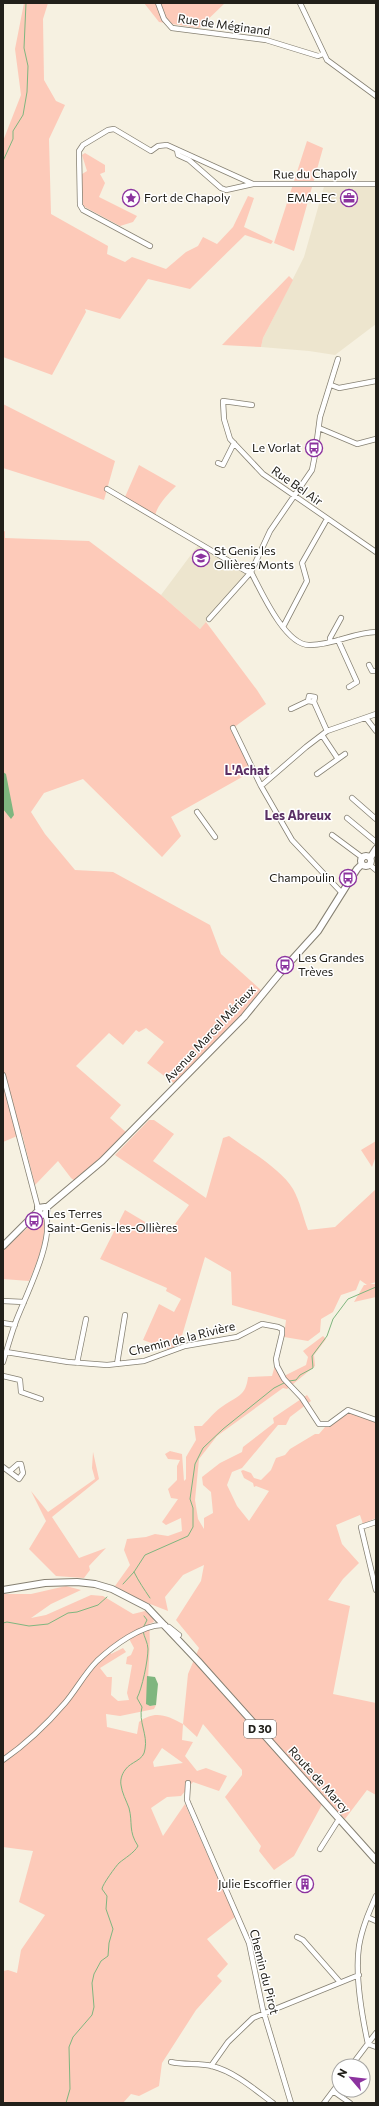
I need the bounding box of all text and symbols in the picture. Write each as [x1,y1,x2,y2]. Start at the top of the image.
street label: Rue de Méginand [177,11,271,37]
street label: Rue du Chapoly [273,165,357,181]
place icon: Fort de Chapoly [121,188,141,208]
office icon: EMALEC [339,188,359,208]
place label: Fort de Chapoly [144,190,230,204]
place label: EMALEC [287,190,336,204]
bus stop icon: Le Vorlat [304,438,324,458]
place label: Le Vorlat [252,440,301,454]
street label: Rue Bel Air [269,463,326,508]
place label: St Genis les Ollières Monts [214,543,294,571]
school or university icon: St Genis les Ollières Monts [191,548,211,568]
district label: L'Achat [225,762,270,778]
district label: Les Abreux [265,807,332,823]
bus stop icon: Champoulin [338,868,358,888]
place label: Champoulin [269,870,335,884]
place label: Les Grandes Trèves [298,950,364,978]
bus stop icon: Les Grandes Trèves [275,955,295,975]
street label: Avenue Marcel Mérieux [161,982,258,1085]
place label: Les Terres Saint-Genis-les-Ollières [47,1206,177,1234]
bus stop icon: Les Terres Saint-Genis-les-Ollières [24,1211,44,1231]
street label: Chemin de la Rivière [127,1318,236,1358]
road number: D 30 [244,1720,276,1738]
street label: Route de Marcy [286,1743,353,1816]
building icon: Julie Escoffier [295,1874,315,1894]
place label: Julie Escoffier [218,1876,292,1891]
street label: Chemin du Pirot [248,1928,282,2016]
north arrow [331,2058,371,2098]
text: N [334,2066,349,2080]

